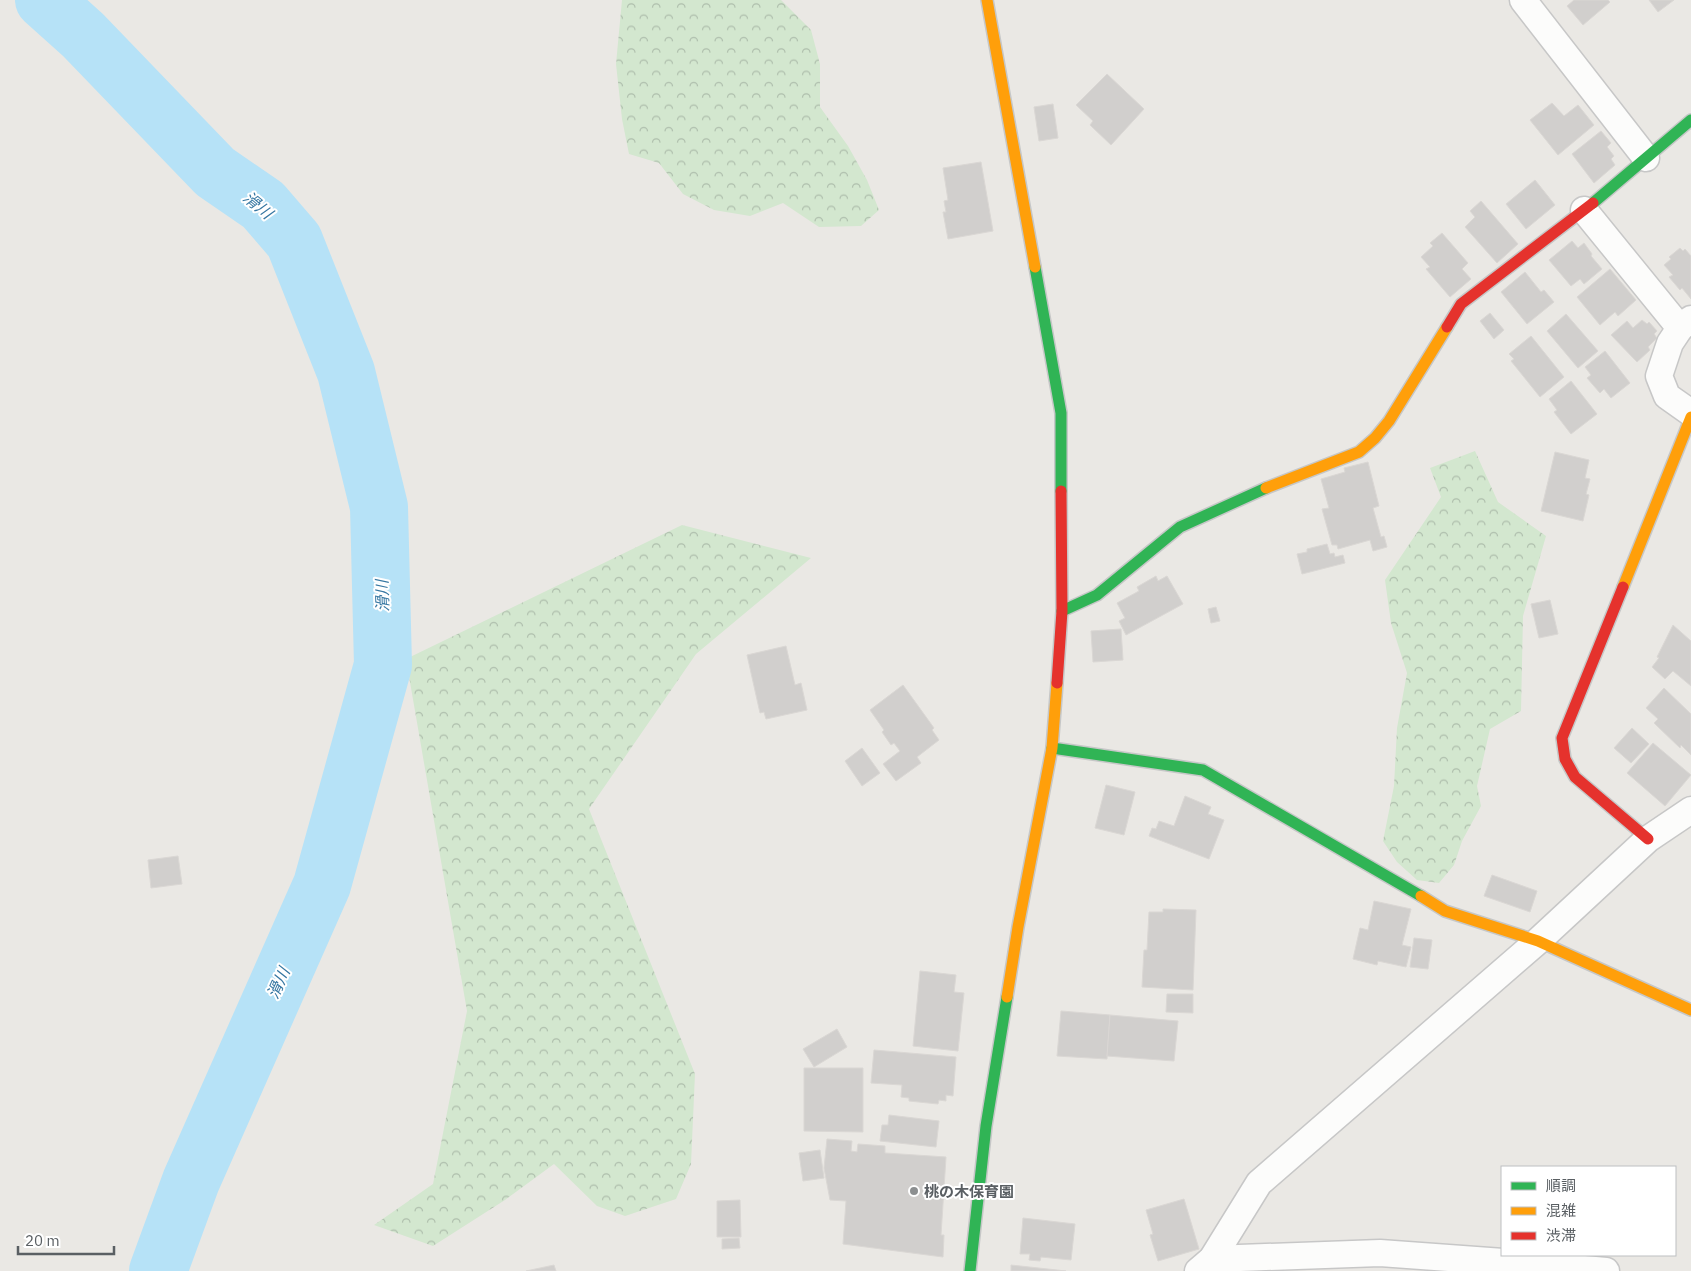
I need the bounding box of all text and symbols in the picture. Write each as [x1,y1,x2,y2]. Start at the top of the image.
water label: 滑川 [239,187,278,224]
water label: 滑川 [371,578,393,612]
water label: 滑川 [262,962,294,1002]
legend [1501,1166,1676,1256]
text: 順調 [1546,1176,1576,1195]
place label: 桃の木保育園 [924,1182,1014,1201]
marker: 桃の木保育園 [908,1185,920,1197]
text: 混雑 [1546,1201,1576,1220]
scale bar [18,1224,114,1256]
text: 渋滞 [1546,1226,1576,1245]
text: 20 m [25,1231,60,1250]

